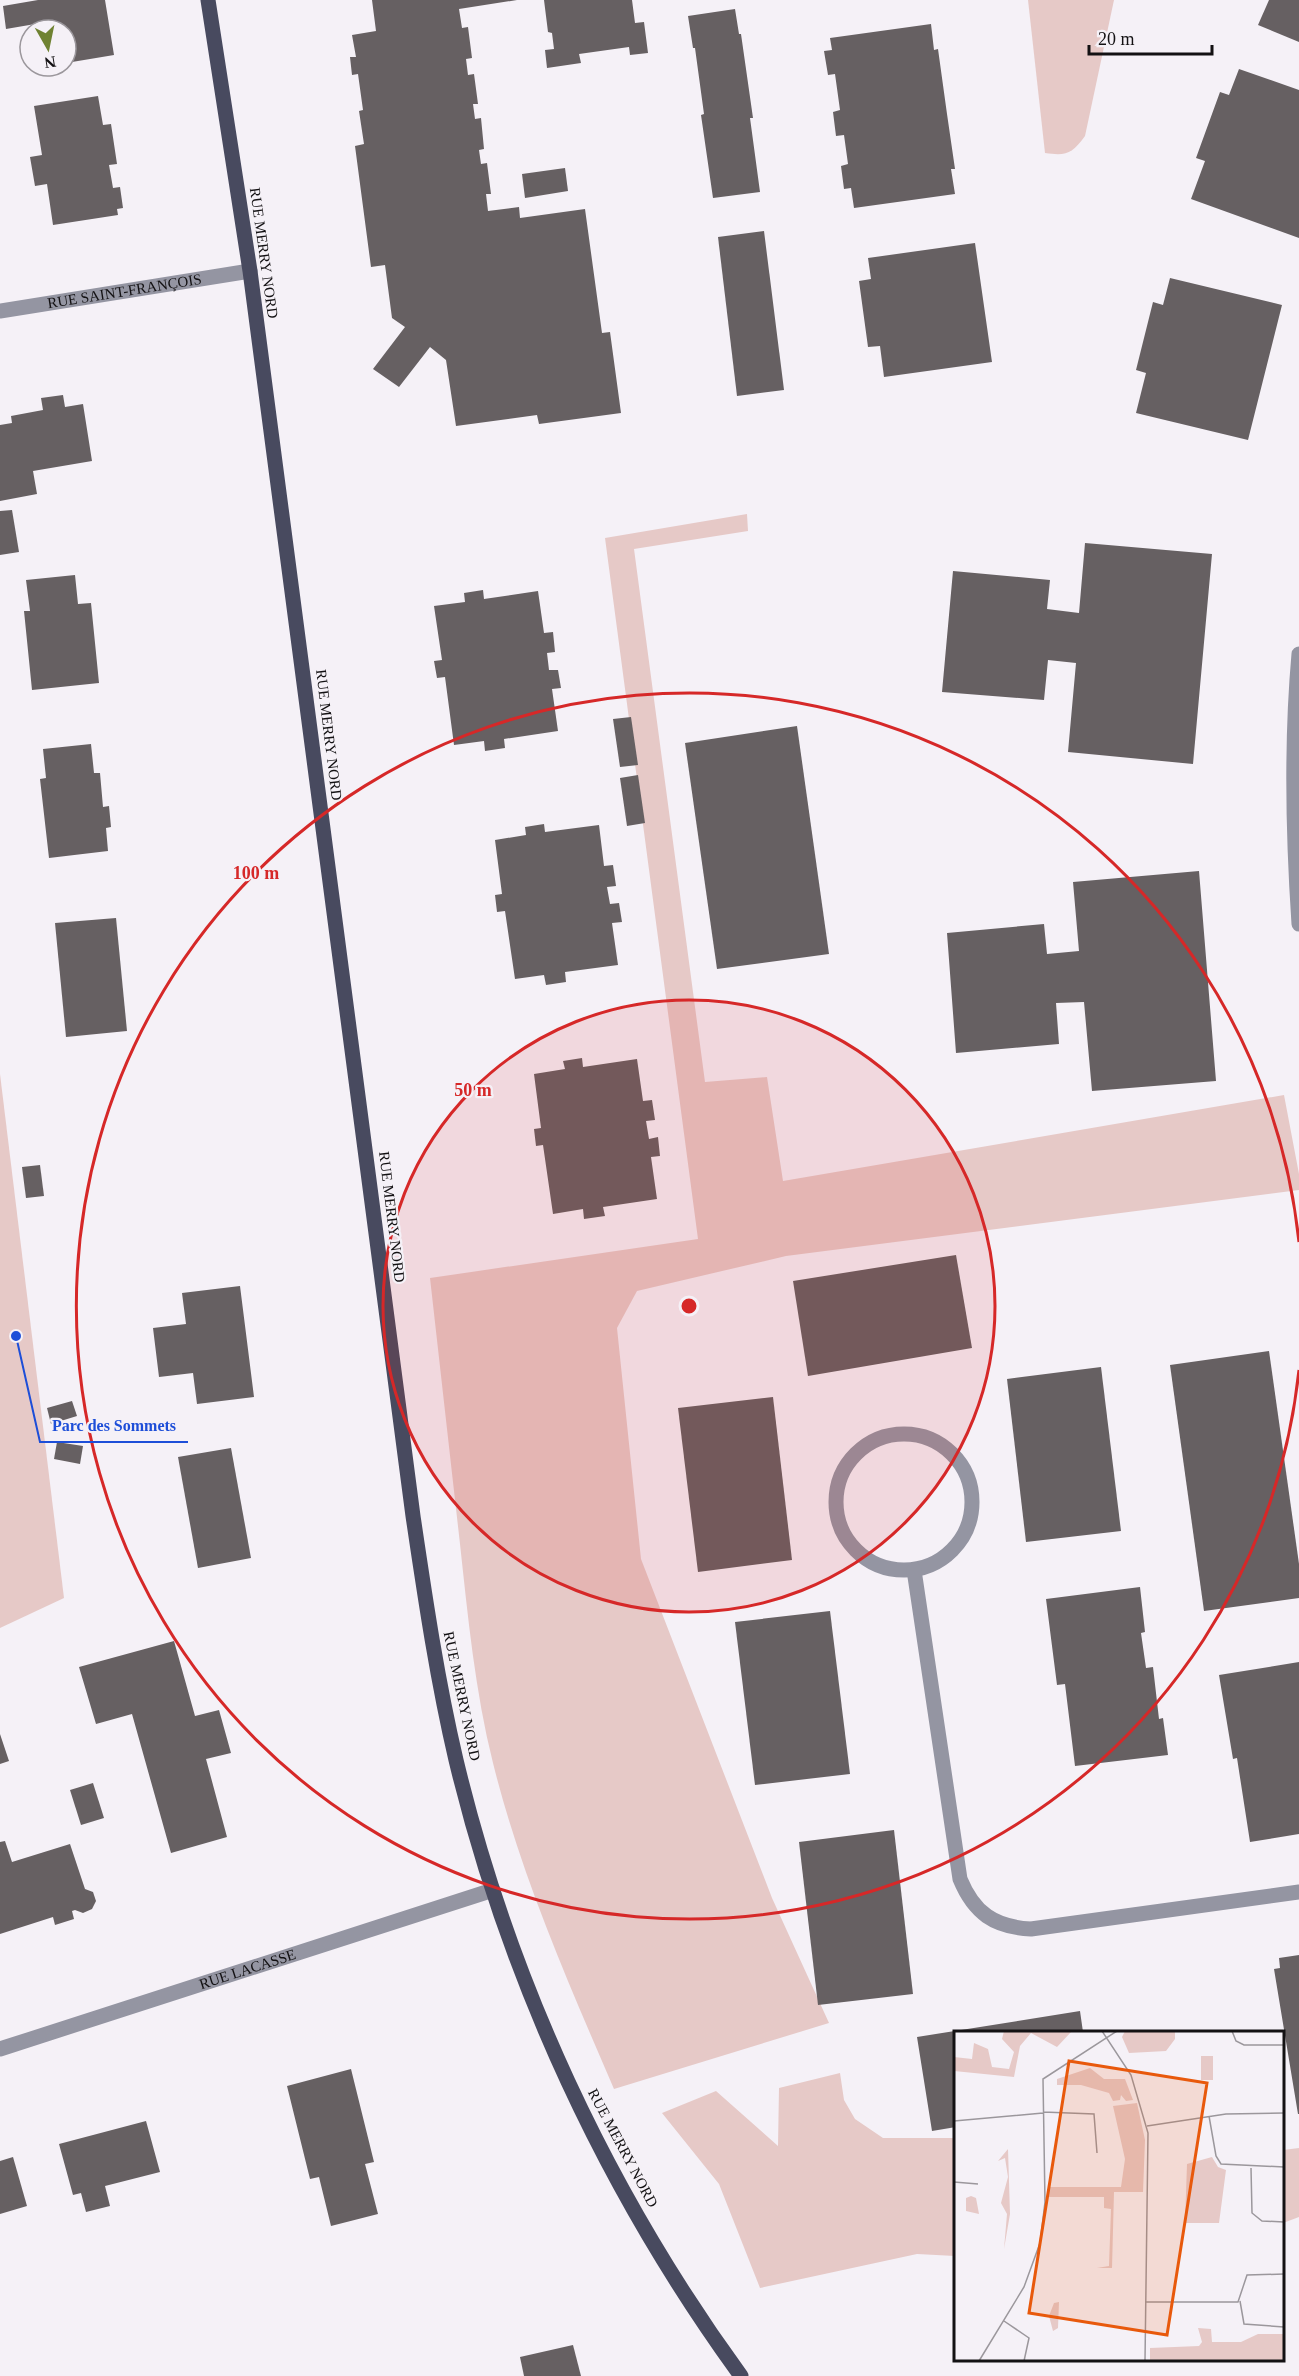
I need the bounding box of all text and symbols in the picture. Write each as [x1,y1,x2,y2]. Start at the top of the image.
north arrow [18,18,78,78]
scale bar [1089,18,1212,56]
text: 20 m [1098,29,1135,49]
text: N [43,53,57,72]
street label: RUE MERRY NORD [247,187,281,320]
street label: RUE SAINT-FRANÇOIS [46,271,203,311]
street label: RUE MERRY NORD [313,669,345,802]
text: 100 m [233,863,279,883]
text: 50 m [454,1080,492,1100]
street label: RUE MERRY NORD [376,1151,408,1284]
centre of rings [679,1296,699,1316]
callout: Parc des Sommets [40,1408,188,1442]
text: Parc des Sommets [52,1417,176,1434]
street label: RUE MERRY NORD [440,1630,484,1762]
street label: RUE LACASSE [197,1946,298,1992]
inset map [954,2031,1284,2361]
street label: RUE MERRY NORD [585,2086,661,2210]

